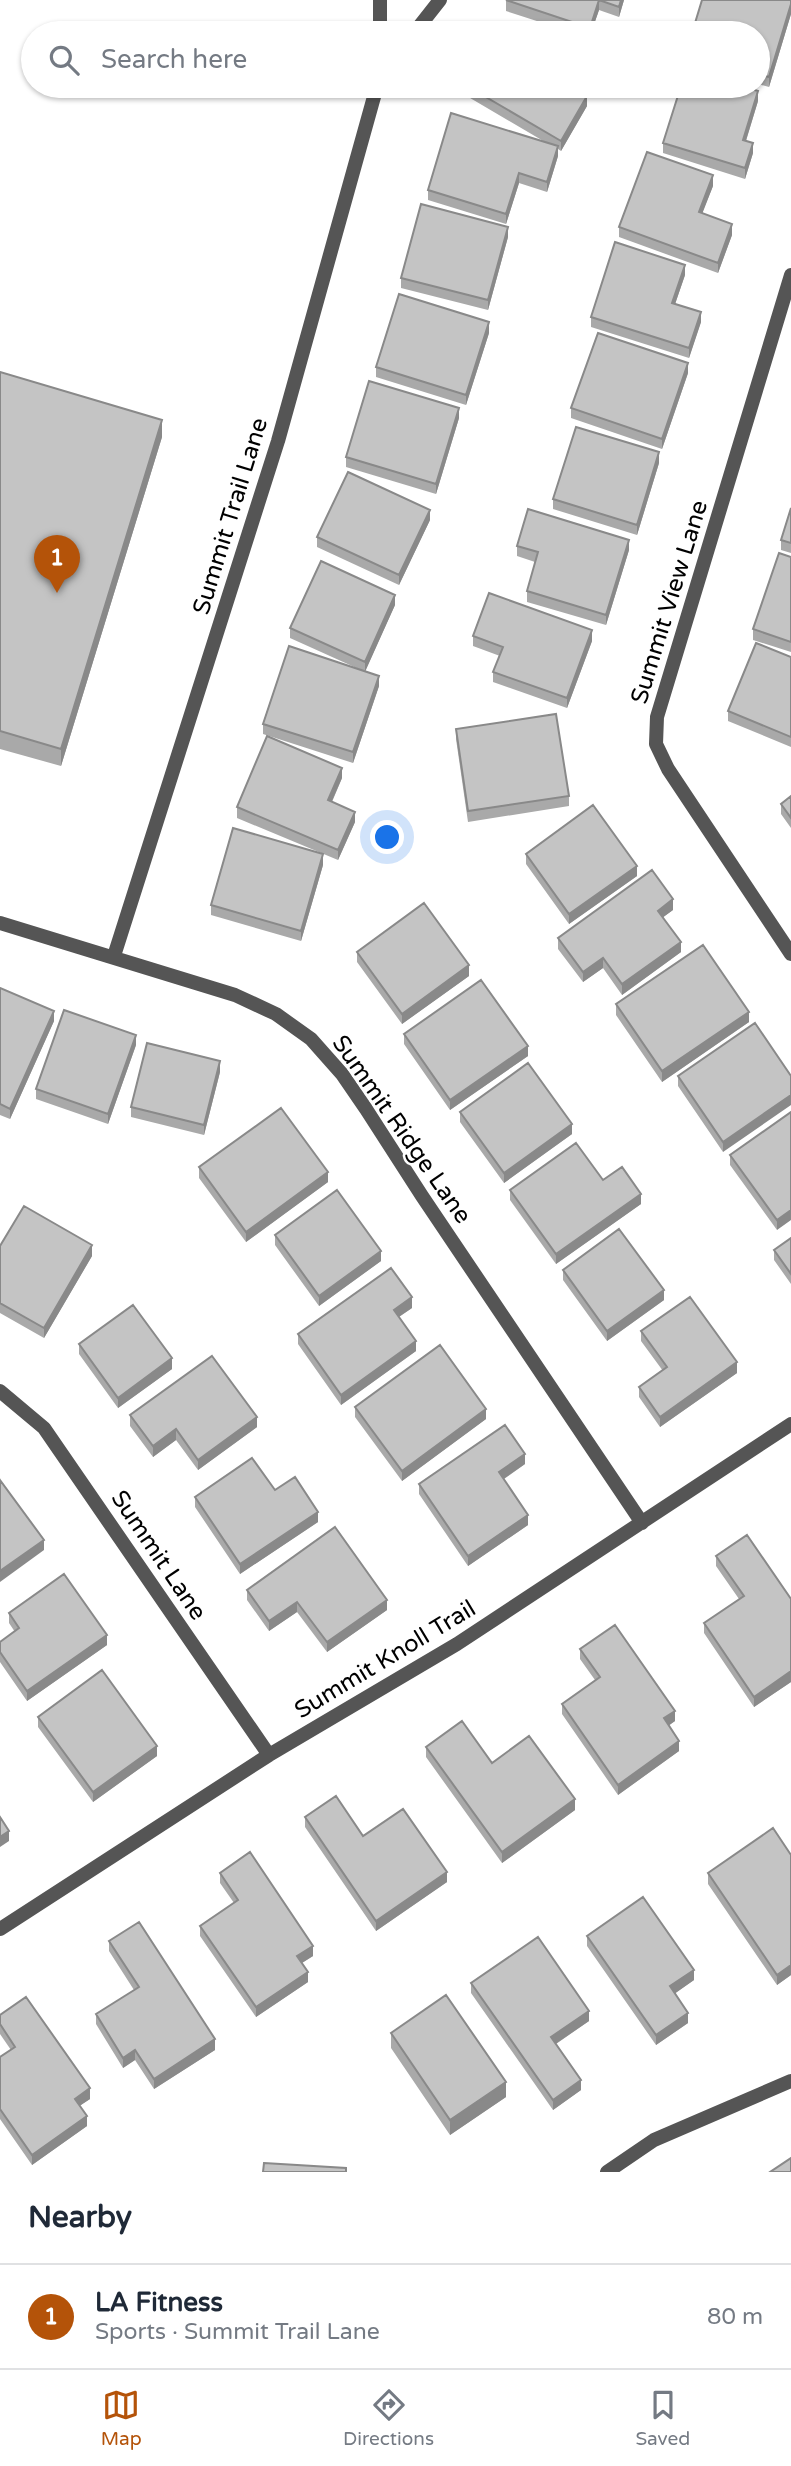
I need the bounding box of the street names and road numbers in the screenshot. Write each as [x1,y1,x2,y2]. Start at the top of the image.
street label: Summit Trail Lane [187,414,274,618]
street label: Summit View Lane [625,497,714,707]
street label: Summit Ridge Lane [326,1030,478,1229]
street label: Summit Lane [105,1485,213,1626]
street label: Summit Knoll Trail [290,1594,481,1725]

